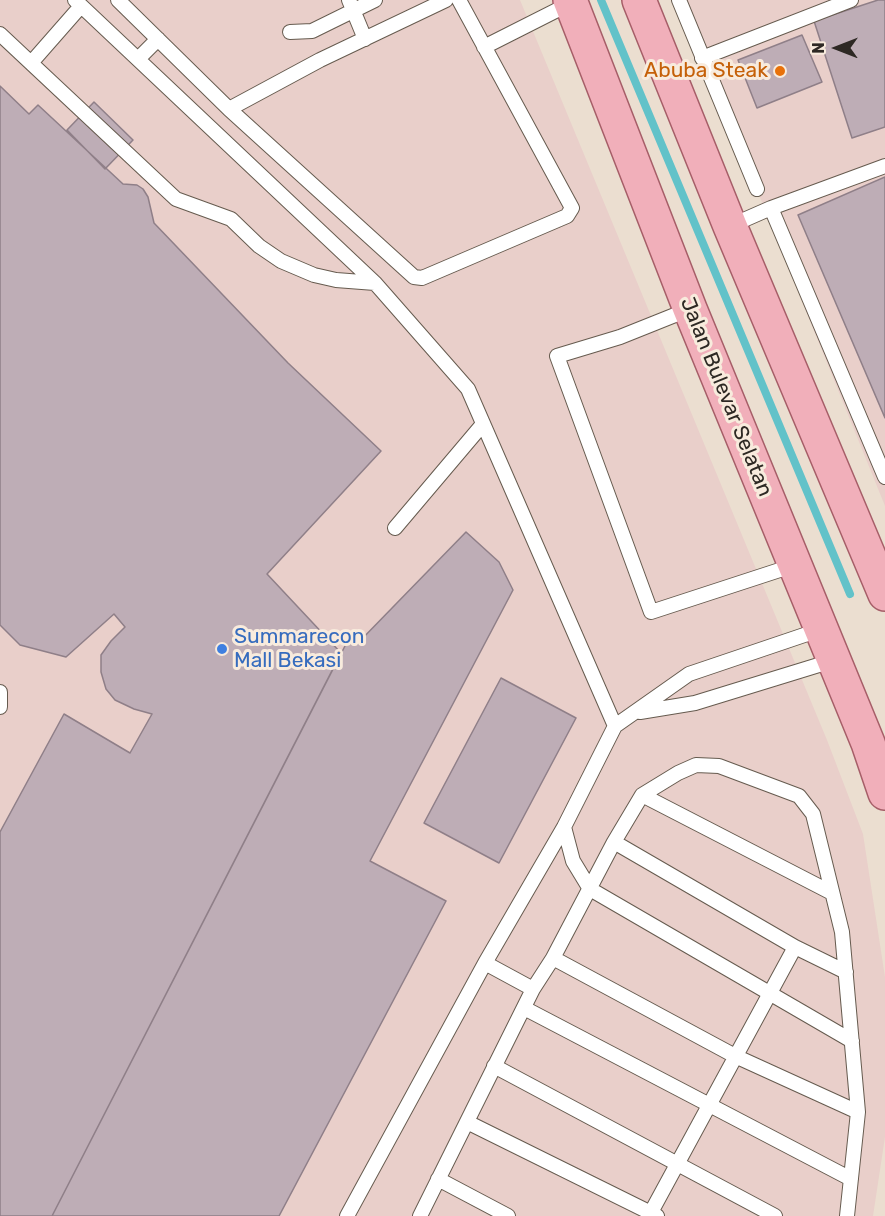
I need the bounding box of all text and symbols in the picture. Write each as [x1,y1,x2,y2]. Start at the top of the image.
north arrow [807,18,867,78]
text: N [809,42,828,54]
place label: Abuba Steak [644,58,768,84]
marker: Abuba Steak [773,64,787,78]
street label: Jalan Bulevar Selatan [675,294,777,500]
place label: Summarecon Mall Bekasi [234,624,365,674]
marker: Summarecon Mall Bekasi [215,642,229,656]

